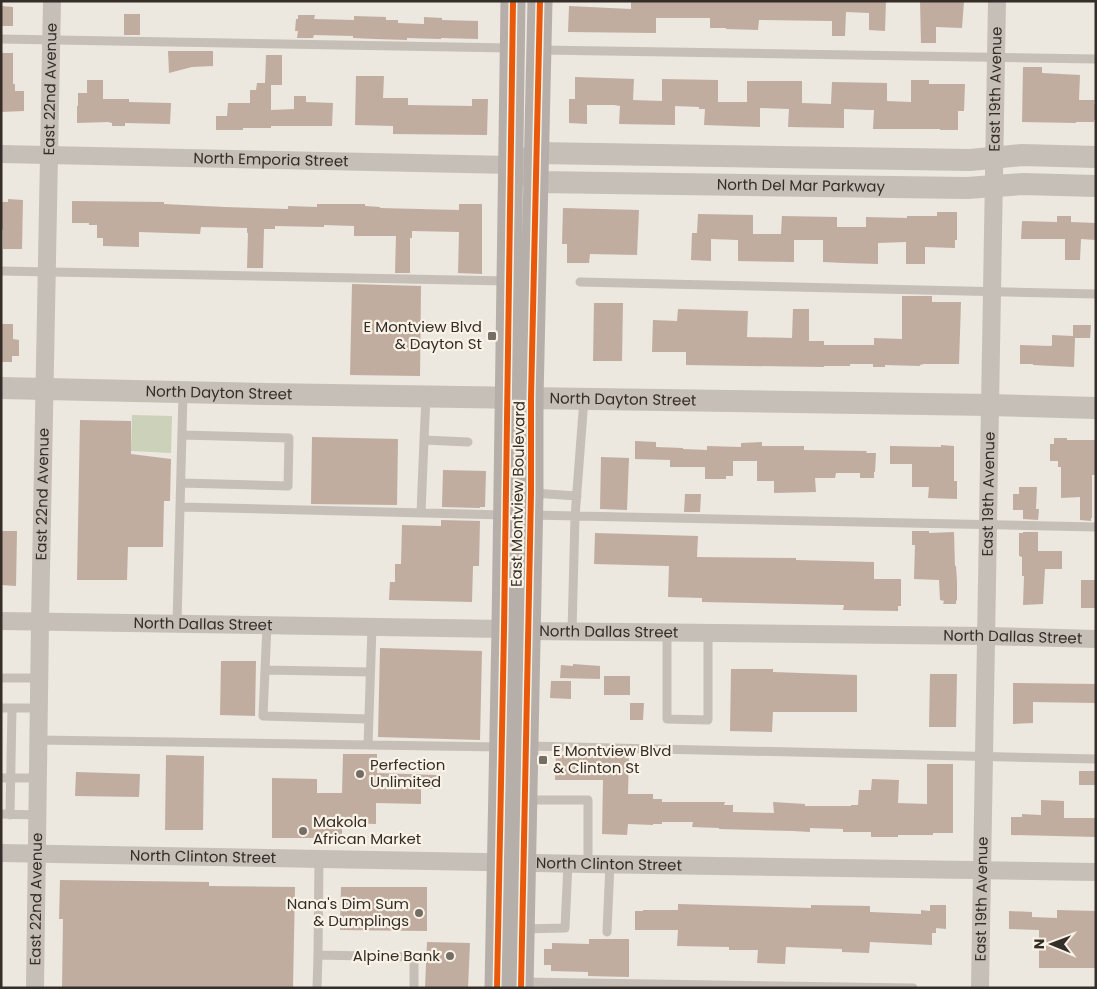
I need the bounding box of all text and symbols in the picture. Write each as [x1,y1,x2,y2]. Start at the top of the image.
street label: East 22nd Avenue [38,23,62,156]
street label: East 19th Avenue [983,26,1007,152]
street label: North Emporia Street [193,147,349,171]
street label: North Del Mar Parkway [717,174,886,197]
place label: E Montview Blvd & Dayton St [364,316,482,354]
marker: E Montview Blvd & Dayton St [486,330,498,342]
street label: North Dayton Street [145,380,292,404]
street label: North Dayton Street [549,387,696,411]
street label: East Montview Boulevard [505,401,530,587]
street label: East 22nd Avenue [30,428,54,561]
street label: East 19th Avenue [976,431,1000,557]
street label: North Dallas Street [133,612,273,635]
street label: North Dallas Street [539,620,678,643]
street label: North Dallas Street [943,625,1083,649]
place label: E Montview Blvd & Clinton St [553,740,671,778]
place label: Perfection Unlimited [370,754,445,792]
marker: E Montview Blvd & Clinton St [537,754,549,766]
marker: Perfection Unlimited [354,768,366,780]
place label: Makola African Market [313,811,421,849]
marker: Makola African Market [297,825,309,837]
street label: East 22nd Avenue [24,833,47,965]
street label: East 19th Avenue [969,836,993,962]
street label: North Clinton Street [130,844,276,868]
street label: North Clinton Street [536,852,682,875]
place label: Nana's Dim Sum & Dumplings [287,893,409,931]
marker: Nana's Dim Sum & Dumplings [413,907,425,919]
north arrow [1027,919,1077,969]
text: N [1029,938,1049,949]
place label: Alpine Bank [353,945,440,966]
marker: Alpine Bank [444,950,456,962]

